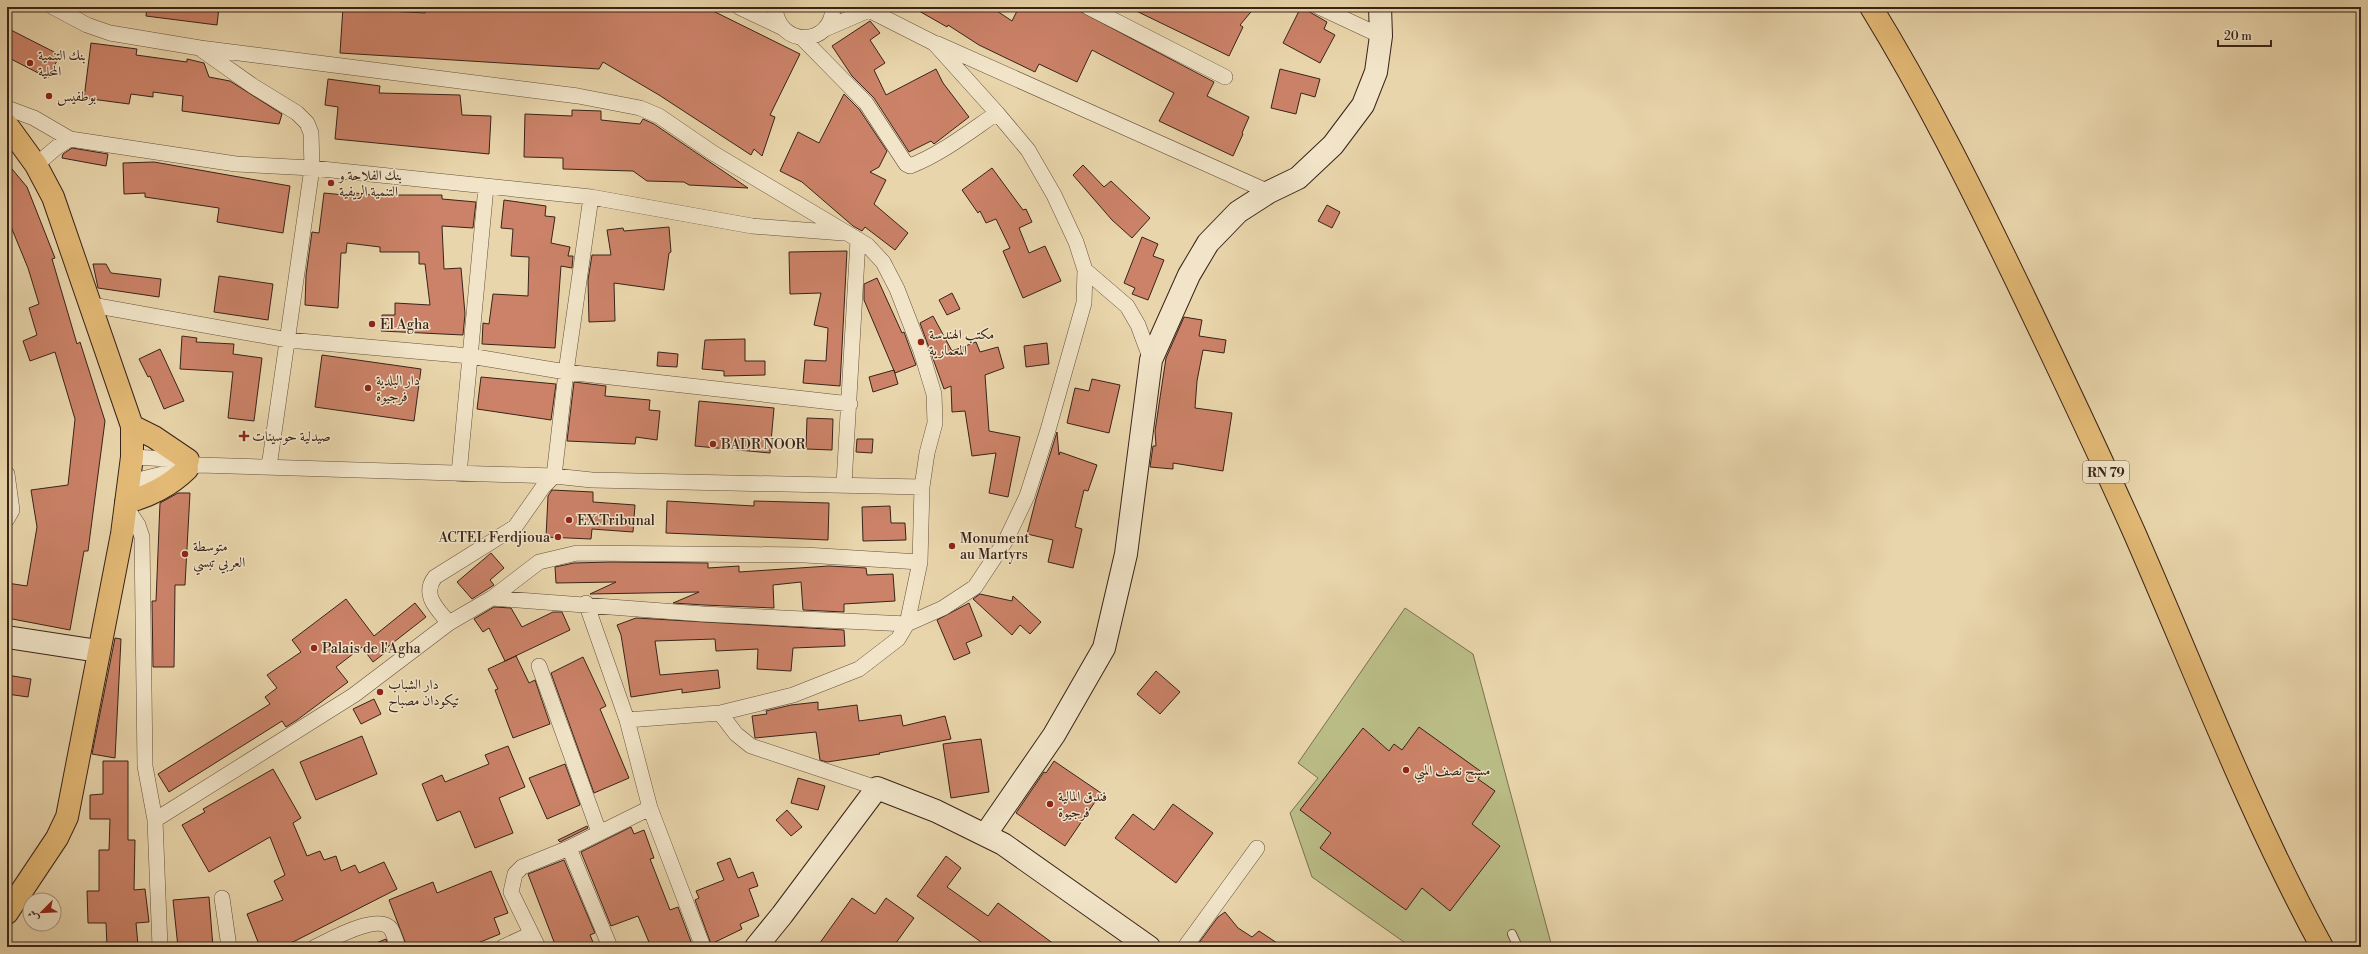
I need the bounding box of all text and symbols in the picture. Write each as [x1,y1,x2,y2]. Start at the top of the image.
scale bar [2218,22,2271,48]
text: 20 m [2224,29,2252,44]
place label: بنك التنمية المحلية [38,47,86,81]
marker: بنك التنمية المحلية [25,58,35,68]
place label: بوطفيس [57,88,97,106]
marker: بوطفيس [44,91,54,101]
place label: بنك الفلاحة و التنمية الريفية [337,167,402,201]
marker: بنك الفلاحة و التنمية الريفية [326,178,336,188]
place label: El Agha [380,316,430,334]
marker: El Agha [367,319,377,329]
place label: مكتب الهندسة المعمارية [929,326,994,360]
marker: مكتب الهندسة المعمارية [916,337,926,347]
place label: دار البلدية فرجيوة [376,372,420,406]
marker: دار البلدية فرجيوة [363,383,373,393]
place label: صيدلية حوسينات [252,428,331,446]
marker: صيدلية حوسينات [239,431,249,441]
place label: BADR NOOR [720,436,806,454]
marker: BADR NOOR [708,439,718,449]
road number: RN 79 [2083,461,2129,483]
place label: EX.Tribunal [577,512,655,530]
marker: EX.Tribunal [564,515,574,525]
place label: ACTEL Ferdjioua [437,529,551,547]
place label: Monument au Martyrs [960,530,1029,564]
marker: ACTEL Ferdjioua [553,532,563,542]
place label: متوسطة العربي تبسي [193,538,245,576]
marker: Monument au Martyrs [947,541,957,551]
marker: متوسطة العربي تبسي [180,549,190,559]
place label: Palais de l'Agha [322,640,422,658]
marker: Palais de l'Agha [309,643,319,653]
place label: دار الشباب تيكودان مصباح [388,676,460,713]
marker: دار الشباب تيكودان مصباح [375,687,385,697]
place label: مسبح نصف المبي [1414,762,1491,783]
marker: مسبح نصف المبي [1401,765,1411,775]
place label: فندق المالية فرجيوة [1058,788,1107,822]
marker: فندق المالية فرجيوة [1045,799,1055,809]
north arrow [22,892,62,932]
text: ش [25,908,42,923]

